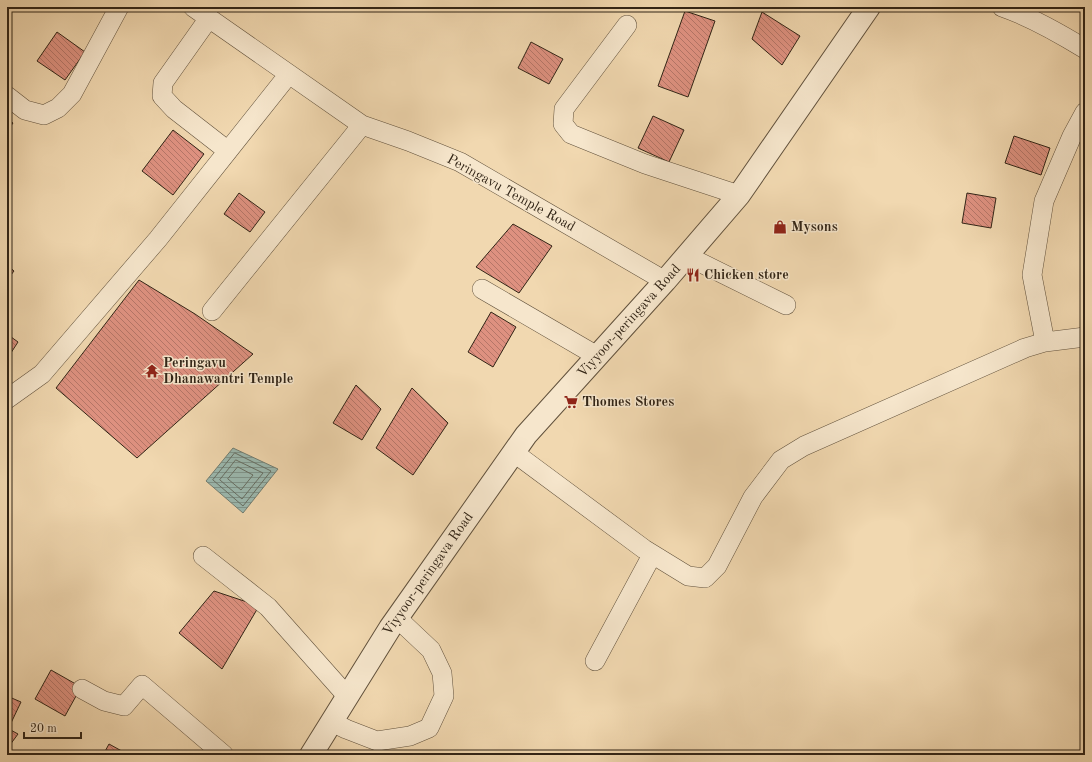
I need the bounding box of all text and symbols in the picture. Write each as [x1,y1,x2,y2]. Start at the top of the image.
street label: Peringavu Temple Road [444,152,578,234]
shop icon: Mysons [772,219,788,235]
place label: Mysons [791,220,838,234]
street label: Viyyoor-peringava Road [575,262,683,380]
restaurant icon: Chicken store [685,267,701,283]
place label: Chicken store [704,268,789,282]
place label: Peringavu Dhanawantri Temple [163,356,293,386]
temple icon: Peringavu Dhanawantri Temple [144,363,160,379]
supermarket icon: Thomes Stores [563,394,579,410]
place label: Thomes Stores [582,395,674,409]
street label: Viyyoor-peringava Road [380,510,476,638]
scale bar [24,714,81,740]
text: 20 m [30,723,57,735]

